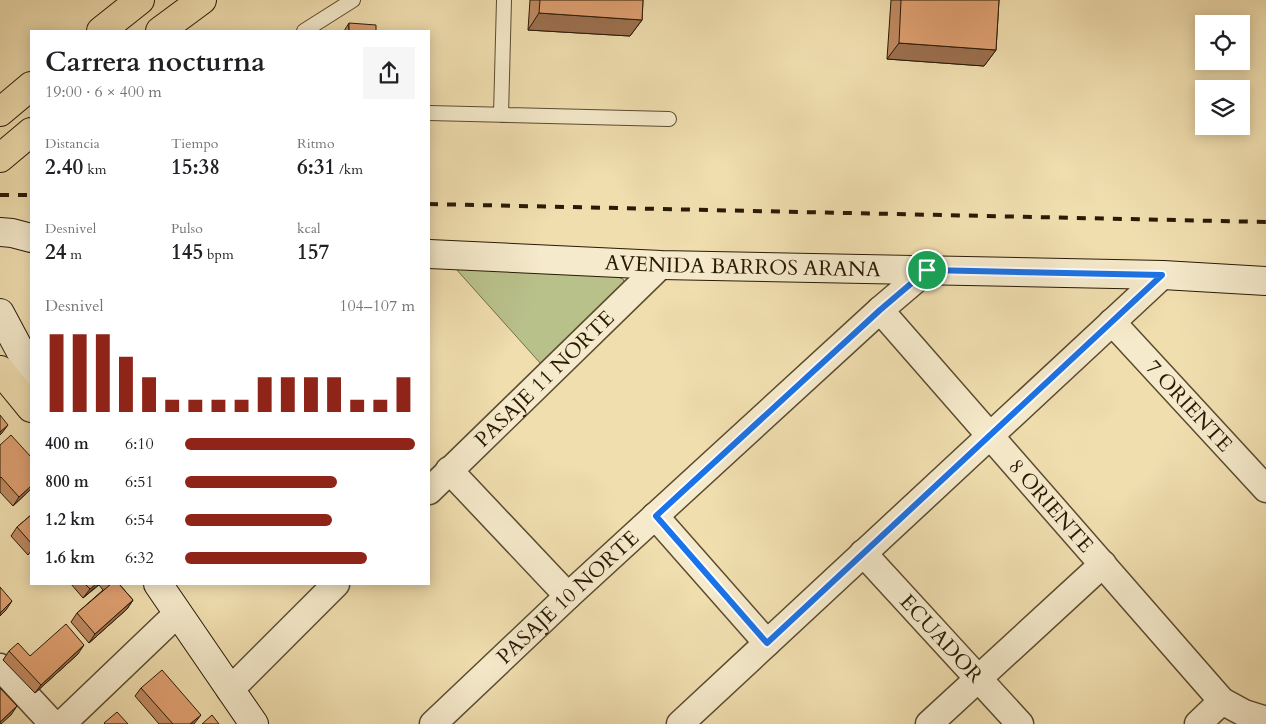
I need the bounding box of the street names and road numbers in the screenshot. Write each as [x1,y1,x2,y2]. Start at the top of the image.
street label: AVENIDA BARROS ARANA [604,248,881,284]
street label: PASAJE 11 NORTE [468,304,621,454]
street label: 7 ORIENTE [1139,353,1239,458]
street label: 8 ORIENTE [1002,453,1100,559]
street label: PASAJE 10 NORTE [490,524,645,671]
street label: ECUADOR [893,588,990,689]

